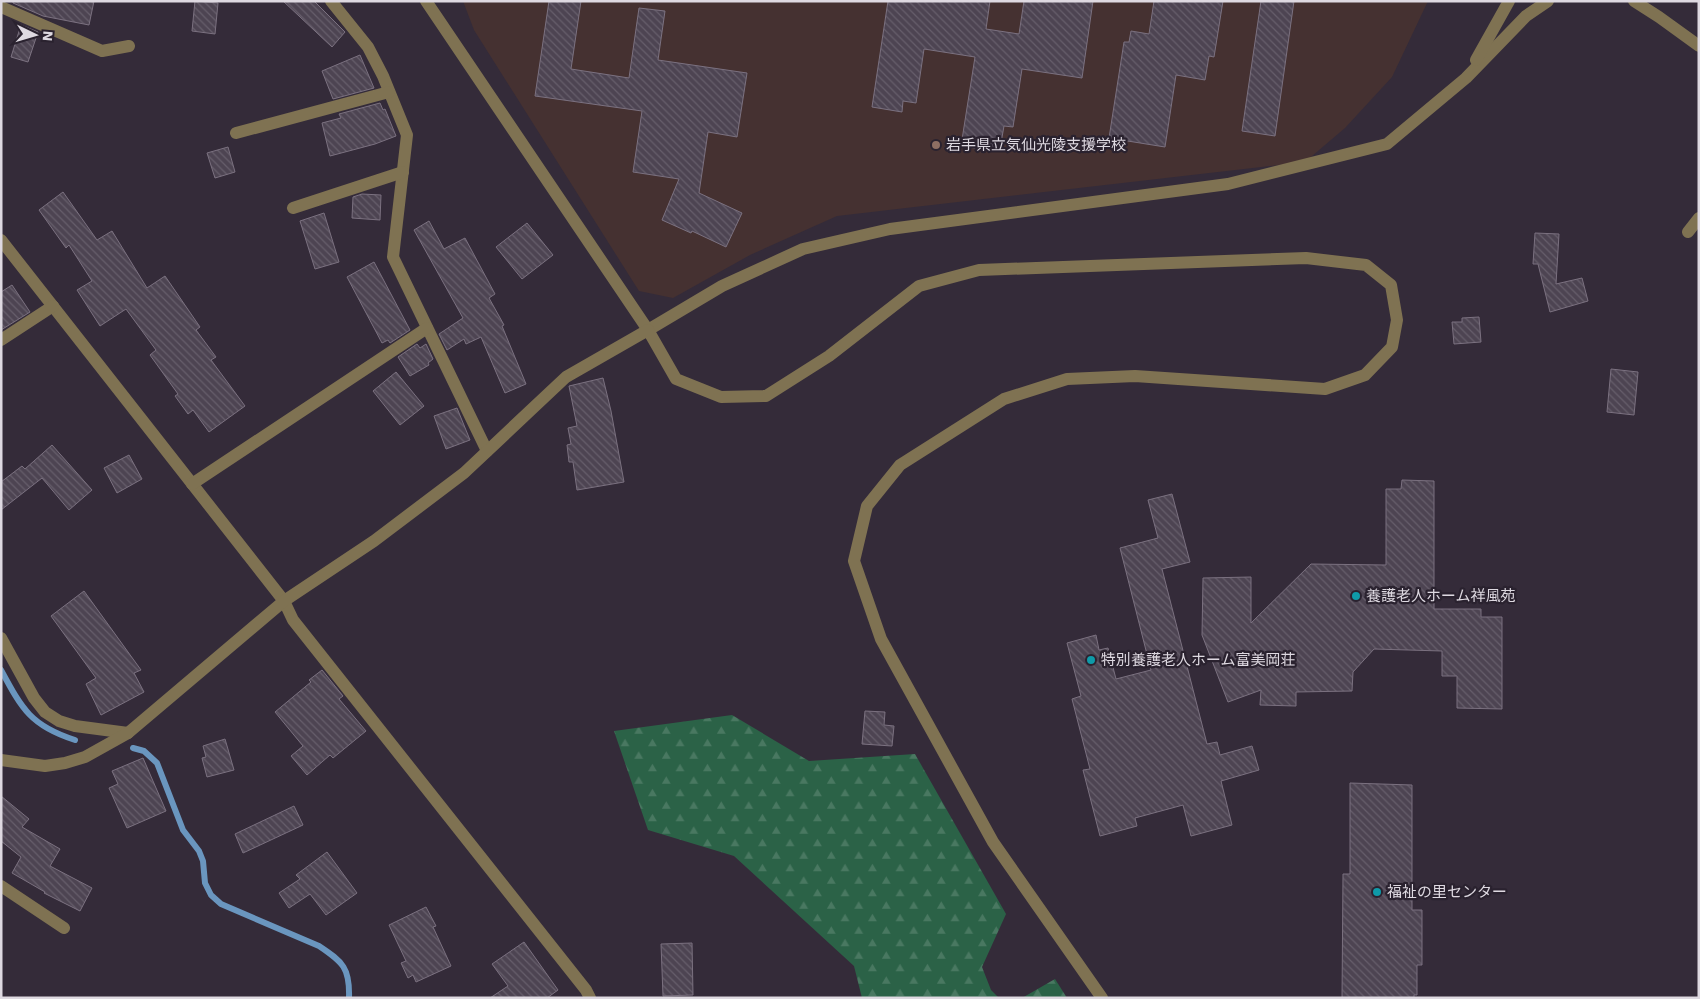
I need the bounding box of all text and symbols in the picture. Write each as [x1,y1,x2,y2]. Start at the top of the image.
north arrow [10,10,60,60]
text: N [40,30,56,42]
place label: 岩手県立気仙光陵支援学校 [946,136,1126,154]
marker: 岩手県立気仙光陵支援学校 [930,139,942,151]
place label: 養護老人ホーム祥風苑 [1366,587,1516,605]
marker: 養護老人ホーム祥風苑 [1350,590,1362,602]
place label: 特別養護老人ホーム富美岡荘 [1101,651,1296,669]
marker: 特別養護老人ホーム富美岡荘 [1085,654,1097,666]
place label: 福祉の里センター [1387,883,1507,901]
marker: 福祉の里センター [1371,886,1383,898]

